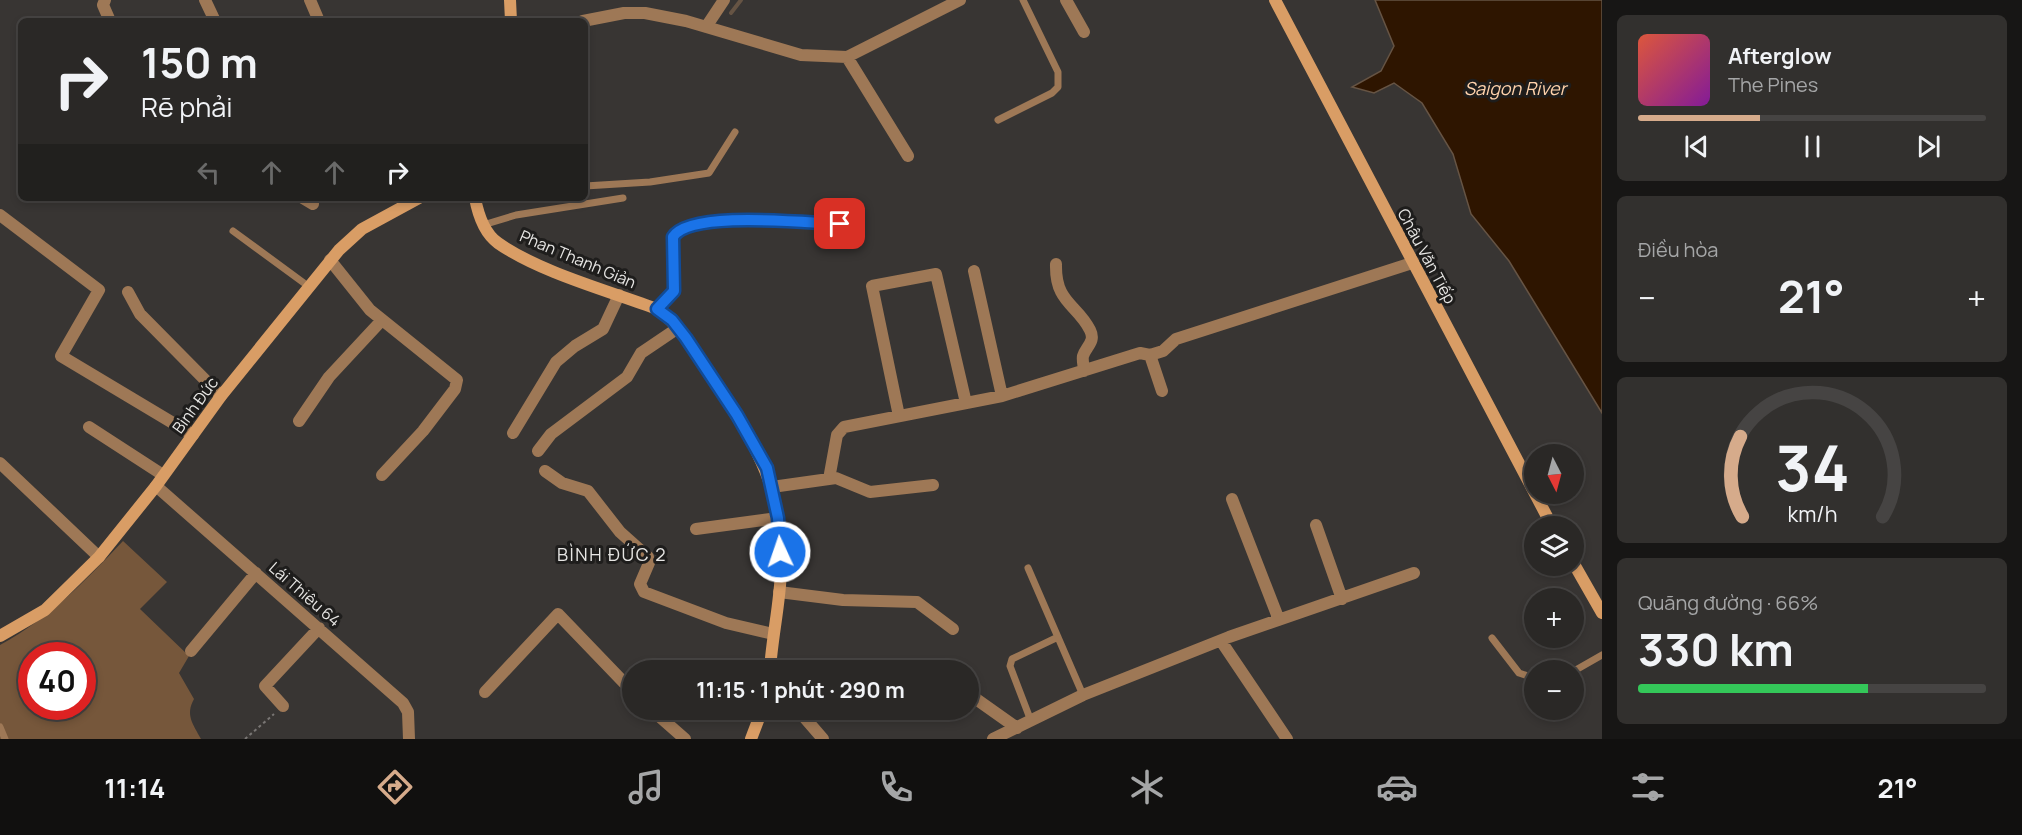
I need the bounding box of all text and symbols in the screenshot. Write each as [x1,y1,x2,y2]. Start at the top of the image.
text: 150 m [141,33,258,91]
text: Afterglow [1728,41,1832,71]
icon: right [42,42,120,120]
text: The Pines [1728,71,1818,98]
water label: Saigon River [1464,76,1569,100]
text: Rẽ phải [141,88,233,125]
icon: previous [1680,130,1713,163]
icon: pause [1796,130,1829,163]
icon: next [1912,130,1945,163]
icon: left [192,156,225,189]
icon: ahead [255,156,288,189]
icon: ahead [318,156,351,189]
icon: right [381,156,414,189]
pin [814,198,865,249]
street label: Châu Văn Tiếp [1393,205,1461,307]
icon: arrive [823,207,856,240]
street label: Phan Thanh Giản [516,225,640,293]
text: Điều hòa [1638,236,1718,263]
text: 21° [1778,265,1845,327]
text: − [1638,275,1656,320]
text: + [1967,275,1986,320]
street label: Bình Đức [167,372,223,438]
text: 34 [1775,424,1849,510]
north arrow [1524,444,1584,504]
map controls [1524,444,1584,720]
text: km/h [1787,499,1837,528]
button: layers [1524,516,1584,576]
position arrow [748,520,812,584]
district label: BÌNH ĐỨC 2 [557,542,667,566]
street label: Lái Thiêu 64 [264,557,346,631]
button: + [1524,588,1584,648]
text: Quãng đường · 66% [1638,589,1818,616]
text: 330 km [1638,618,1794,680]
speed limit sign: 40 [18,642,96,720]
button: − [1524,660,1584,720]
text: 11:15 · 1 phút · 290 m [696,675,905,705]
icon: directions [374,766,416,808]
icon: music [625,766,667,808]
icon: phone [875,766,917,808]
icon: climate [1126,766,1168,808]
icon: car [1376,766,1418,808]
icon: filters [1627,766,1669,808]
text: 11:14 [104,769,165,806]
text: 21° [1878,769,1918,806]

